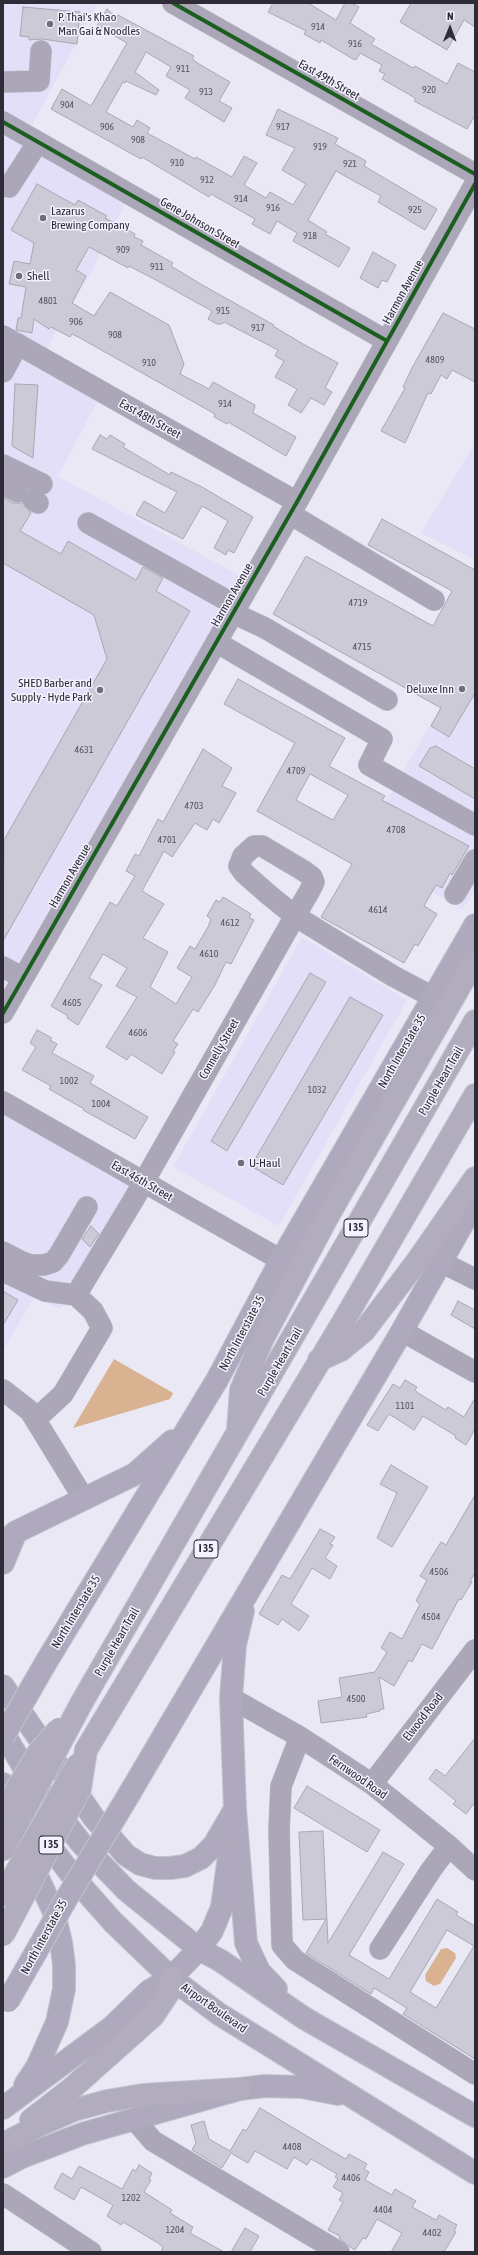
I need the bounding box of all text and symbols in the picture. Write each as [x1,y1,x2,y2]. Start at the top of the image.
north arrow [430,8,470,48]
place label: P. Thai's Khao Man Gai & Noodles [58,10,140,38]
text: N [447,10,454,22]
marker: P. Thai's Khao Man Gai & Noodles [45,19,55,29]
house number: 914 [311,21,325,33]
house number: 916 [348,38,362,50]
street label: East 49th Street [296,57,362,103]
house number: 911 [176,63,190,75]
house number: 920 [422,84,436,96]
house number: 913 [199,86,213,98]
house number: 904 [60,99,74,111]
house number: 906 [100,121,114,133]
house number: 917 [276,121,290,133]
house number: 908 [131,134,145,146]
house number: 919 [313,141,327,153]
house number: 910 [170,157,184,169]
house number: 921 [343,158,357,170]
house number: 912 [200,174,214,186]
house number: 914 [234,193,248,205]
street label: Gene Johnson Street [158,194,242,252]
house number: 916 [266,202,280,214]
place label: Lazarus Brewing Company [51,204,130,232]
house number: 925 [408,204,422,216]
marker: Lazarus Brewing Company [38,213,48,223]
house number: 918 [303,230,317,242]
house number: 909 [116,244,130,256]
street label: Harmon Avenue [379,257,427,327]
house number: 911 [150,261,164,273]
place label: Shell [27,269,50,283]
marker: Shell [14,271,24,281]
house number: 4801 [39,295,57,307]
house number: 915 [216,305,230,317]
house number: 906 [69,316,83,328]
house number: 917 [251,322,265,334]
house number: 908 [108,329,122,341]
house number: 4809 [426,354,444,366]
house number: 910 [142,357,156,369]
street label: East 48th Street [117,396,183,442]
house number: 914 [218,398,232,410]
street label: Harmon Avenue [208,561,256,629]
house number: 4719 [349,597,367,609]
house number: 4715 [353,641,371,653]
place label: SHED Barber and Supply - Hyde Park [11,676,92,704]
place label: Deluxe Inn [406,682,454,696]
marker: Deluxe Inn [457,684,467,694]
marker: SHED Barber and Supply - Hyde Park [95,685,105,695]
house number: 4631 [75,744,93,756]
house number: 4709 [287,765,305,777]
house number: 4703 [185,800,203,812]
house number: 4708 [387,824,405,836]
house number: 4701 [158,834,176,846]
street label: Harmon Avenue [46,842,94,910]
house number: 4614 [369,904,387,916]
house number: 4612 [221,917,239,929]
house number: 4610 [200,948,218,960]
house number: 4605 [63,997,81,1009]
street label: North Interstate 35 [375,1011,429,1091]
street label: Connelly Street [196,1016,242,1082]
house number: 4606 [129,1027,147,1039]
street label: Purple Heart Trail [416,1044,466,1118]
house number: 1002 [60,1075,78,1087]
house number: 1032 [308,1084,326,1096]
house number: 1004 [92,1098,110,1110]
place label: U-Haul [249,1156,281,1170]
street label: East 46th Street [109,1158,175,1204]
marker: U-Haul [236,1158,246,1168]
road number: I 35 [344,1219,368,1237]
street label: North Interstate 35 [216,1293,268,1373]
street label: Purple Heart Trail [255,1325,305,1399]
house number: 1101 [396,1400,414,1412]
road number: I 35 [194,1540,218,1558]
house number: 4506 [430,1566,448,1578]
street label: North Interstate 35 [48,1573,104,1651]
street label: Purple Heart Trail [92,1605,142,1679]
house number: 4504 [422,1611,440,1623]
street label: Elwood Road [400,1690,446,1744]
house number: 4500 [347,1693,365,1705]
street label: Fernwood Road [326,1752,390,1802]
road number: I 35 [39,1836,63,1854]
street label: North Interstate 35 [18,1897,70,1977]
street label: Airport Boulevard [178,1980,250,2036]
house number: 4408 [283,2141,301,2153]
house number: 4406 [342,2172,360,2184]
house number: 1202 [122,2192,140,2204]
house number: 4404 [374,2204,392,2216]
house number: 1204 [166,2224,184,2236]
house number: 4402 [423,2227,441,2239]

